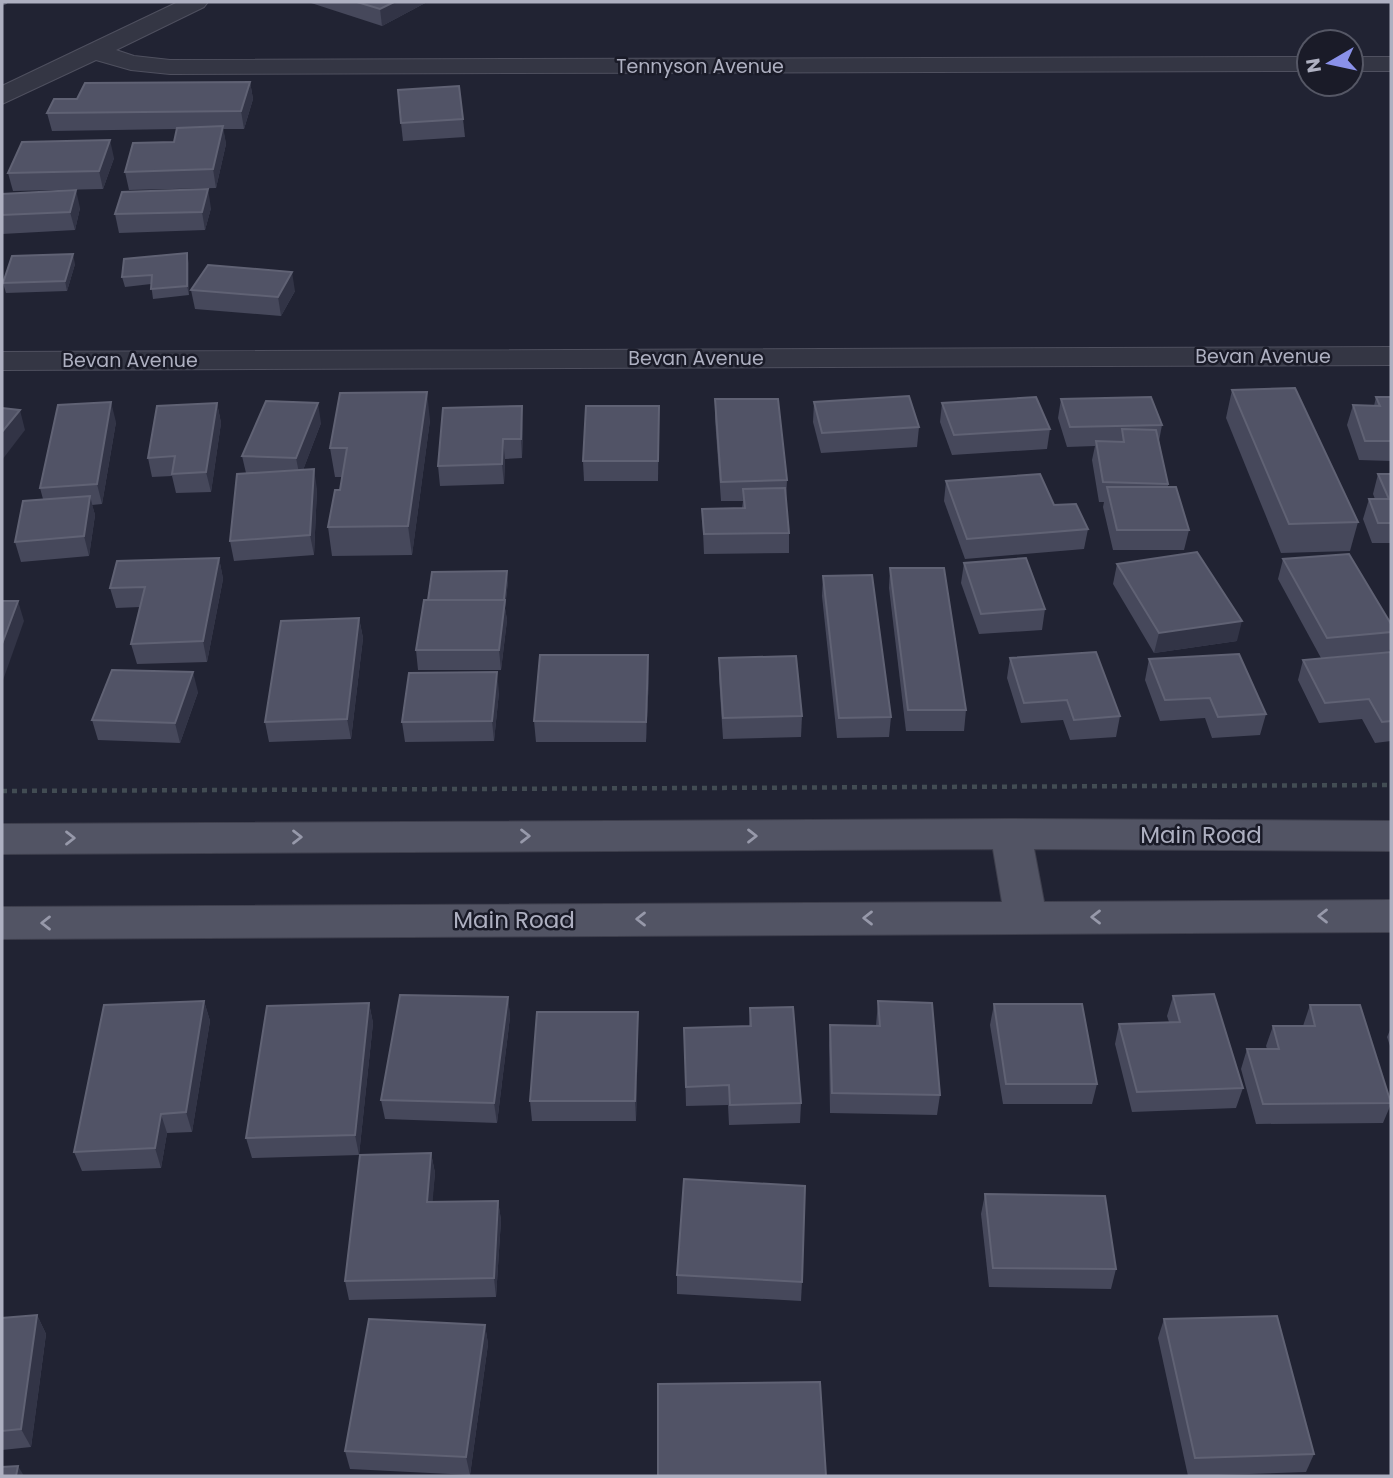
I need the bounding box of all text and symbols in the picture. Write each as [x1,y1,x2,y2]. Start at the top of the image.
north arrow [1295,28,1365,98]
street label: Tennyson Avenue [616,53,784,80]
text: N [1299,56,1328,75]
street label: Bevan Avenue [1195,343,1331,370]
street label: Bevan Avenue [628,345,764,372]
street label: Bevan Avenue [62,347,198,374]
street label: Main Road [1140,819,1262,851]
one-way arrow [747,828,758,843]
one-way arrow [293,829,303,845]
one-way arrow [520,829,531,844]
one-way arrow [65,830,76,846]
street label: Main Road [453,904,575,936]
one-way arrow [1317,908,1328,924]
one-way arrow [1090,909,1100,925]
one-way arrow [862,910,873,926]
one-way arrow [635,911,645,927]
one-way arrow [40,915,50,931]

